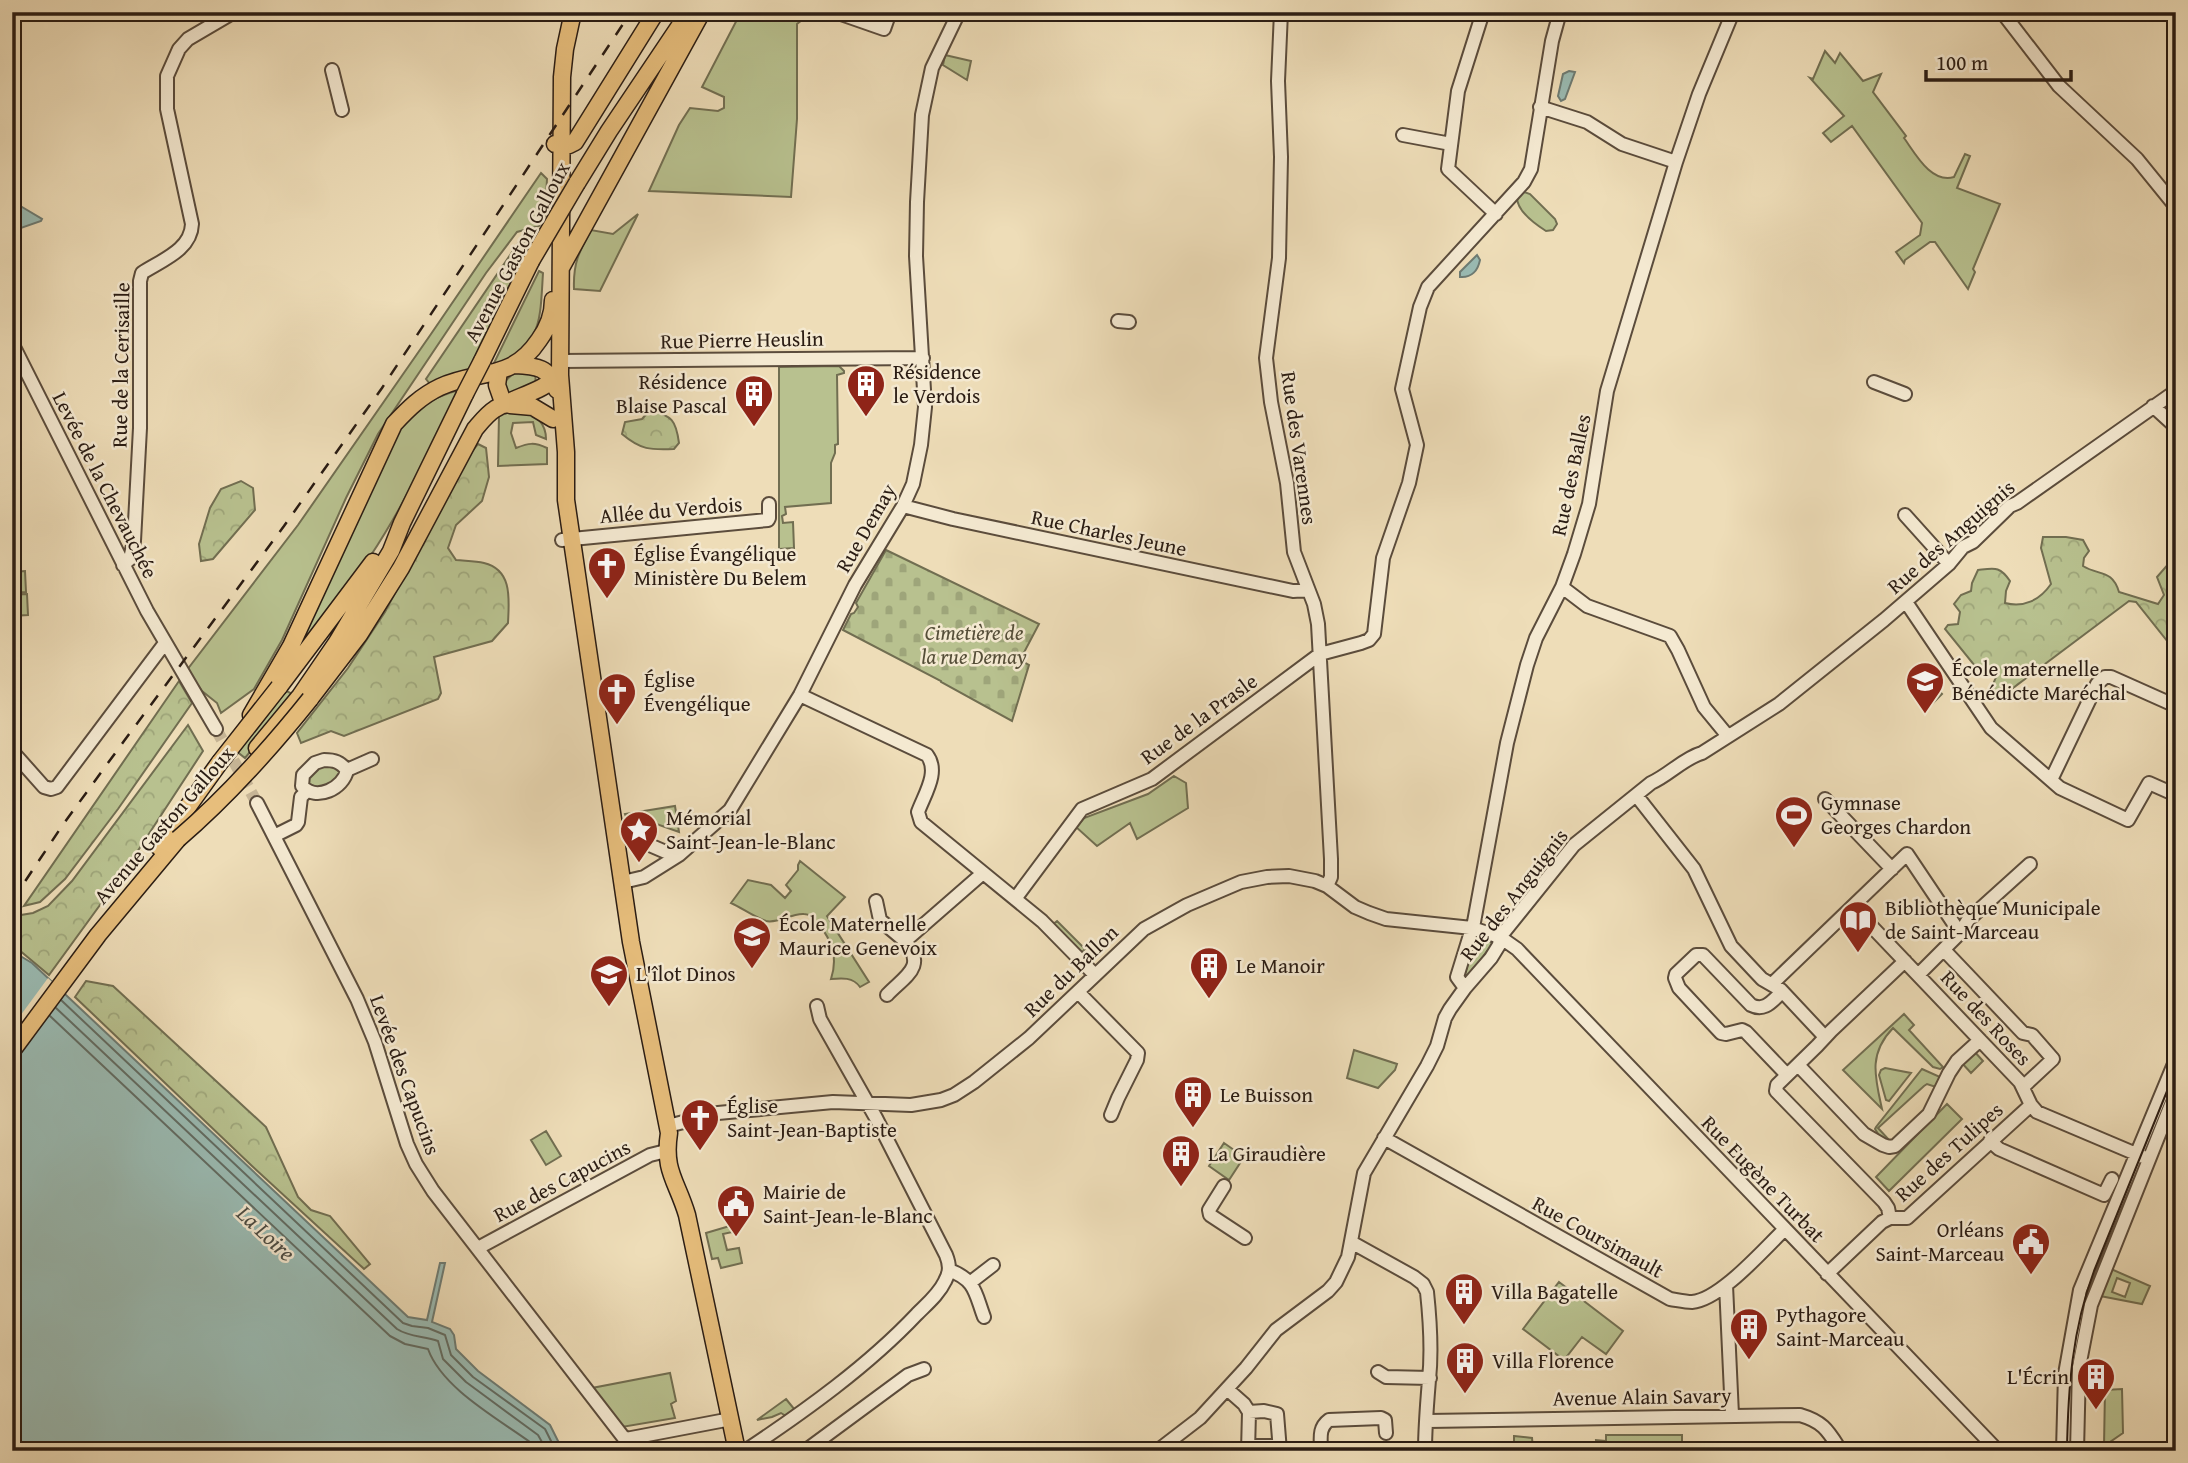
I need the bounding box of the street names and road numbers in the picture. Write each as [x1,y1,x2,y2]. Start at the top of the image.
street label: Avenue Gaston Galloux [456,155,578,348]
street label: Rue de la Cerisaille [104,282,137,448]
street label: Rue Pierre Heuslin [660,323,824,356]
street label: Rue des Varennes [1273,369,1326,527]
street label: Levée de la Chevauchée [45,386,166,584]
street label: Rue des Balles [1542,411,1599,539]
street label: Rue des Anguignis [1880,472,2021,601]
street label: Rue Demay [828,477,904,578]
street label: Allée du Verdois [598,488,744,531]
street label: Rue Charles Jeune [1029,501,1190,564]
street label: Rue de la Prasle [1134,665,1264,772]
street label: Avenue Gaston Galloux [86,738,242,911]
street label: Rue des Anguignis [1452,822,1575,968]
street label: Rue du Ballon [1016,917,1125,1024]
street label: Rue des Roses [1934,963,2039,1073]
street label: Levée des Capucins [362,990,449,1159]
street label: Rue des Tulipes [1888,1094,2010,1209]
street label: Rue Eugène Turbat [1694,1108,1833,1250]
street label: Rue des Capucins [488,1131,636,1230]
street label: Rue Coursimault [1527,1188,1670,1286]
street label: Avenue Alain Savary [1552,1379,1732,1414]

